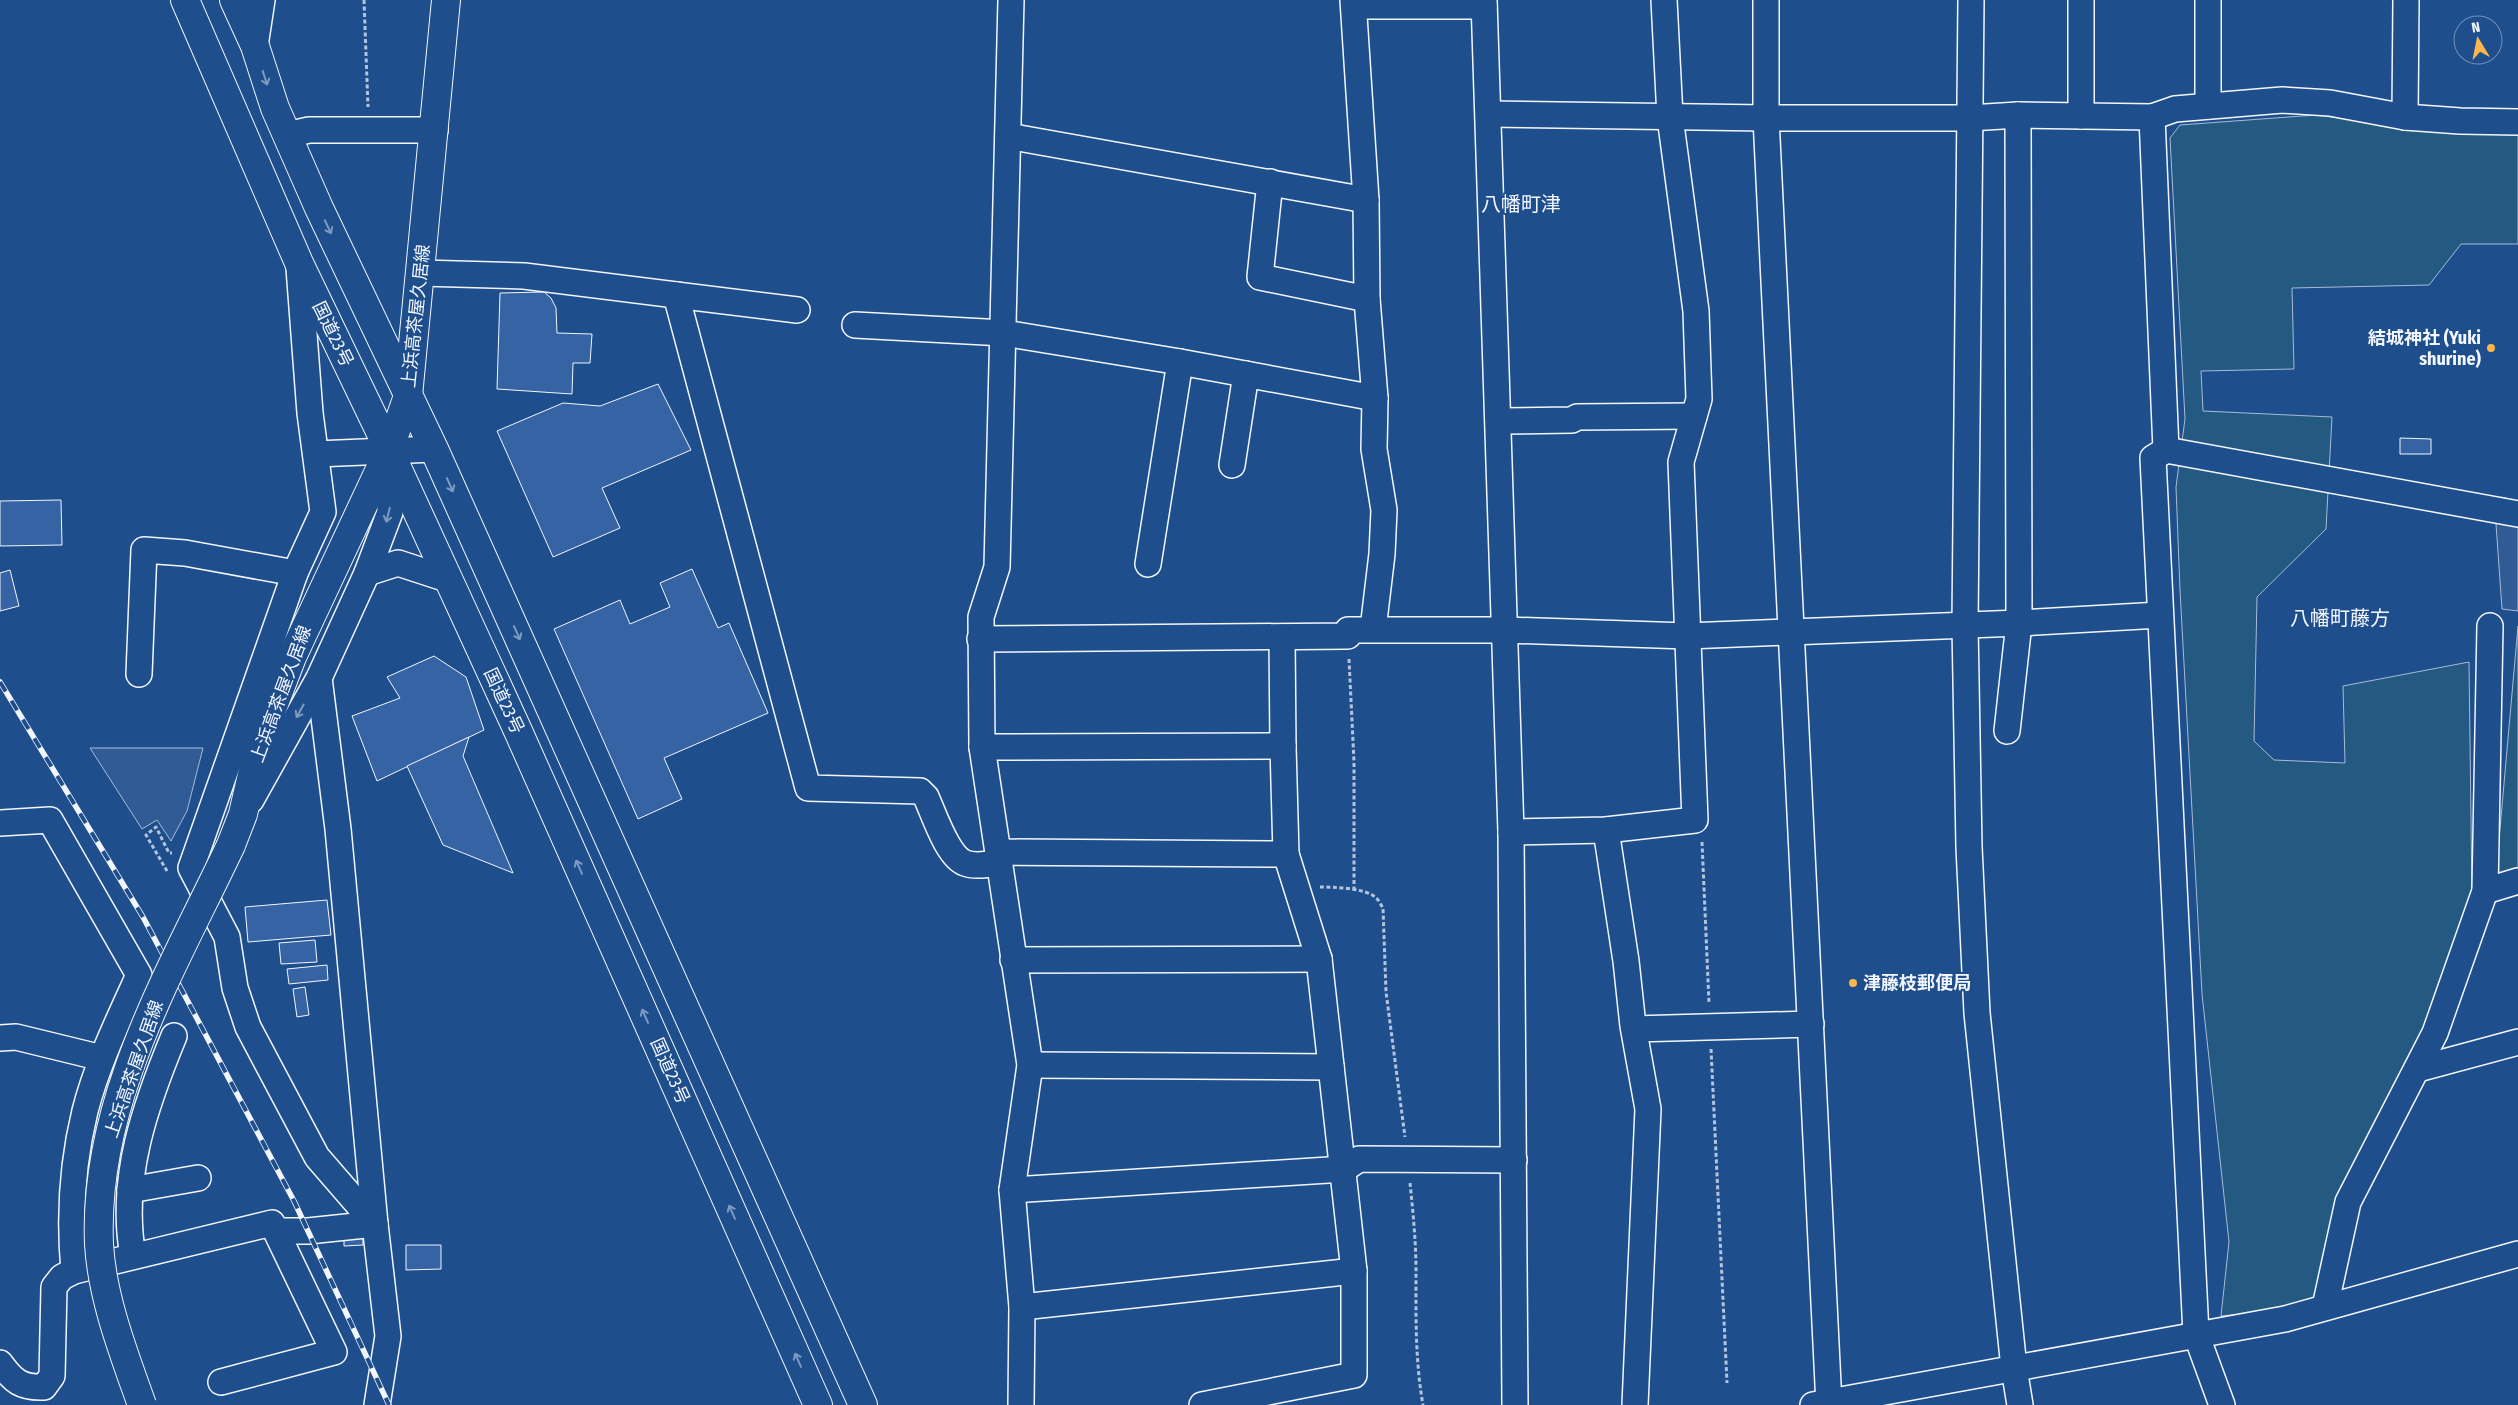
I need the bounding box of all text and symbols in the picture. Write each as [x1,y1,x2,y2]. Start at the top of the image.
north arrow [2453,15,2503,65]
text: N [2470,19,2481,37]
one-way arrow [261,69,270,85]
district label: 八幡町津 [1481,192,1561,216]
one-way arrow [324,219,334,234]
street label: 上浜高茶屋久居線 [398,243,434,389]
street label: 国道23号 [308,298,358,370]
place label: 結城神社 (Yuki shurine) [2368,327,2482,370]
marker: 結城神社 (Yuki shurine) [2485,342,2497,354]
one-way arrow [445,477,455,492]
one-way arrow [383,507,392,523]
district label: 八幡町藤方 [2290,606,2390,630]
street label: 上浜高茶屋久居線 [246,623,316,765]
one-way arrow [512,625,522,640]
street label: 国道23号 [479,665,529,737]
one-way arrow [295,704,305,718]
one-way arrow [573,860,583,875]
place label: 津藤枝郵便局 [1863,972,1971,994]
marker: 津藤枝郵便局 [1847,977,1859,989]
street label: 上浜高茶屋久居線 [100,997,168,1141]
one-way arrow [639,1009,649,1024]
street label: 国道23号 [646,1035,694,1107]
one-way arrow [727,1205,737,1220]
one-way arrow [793,1353,803,1368]

